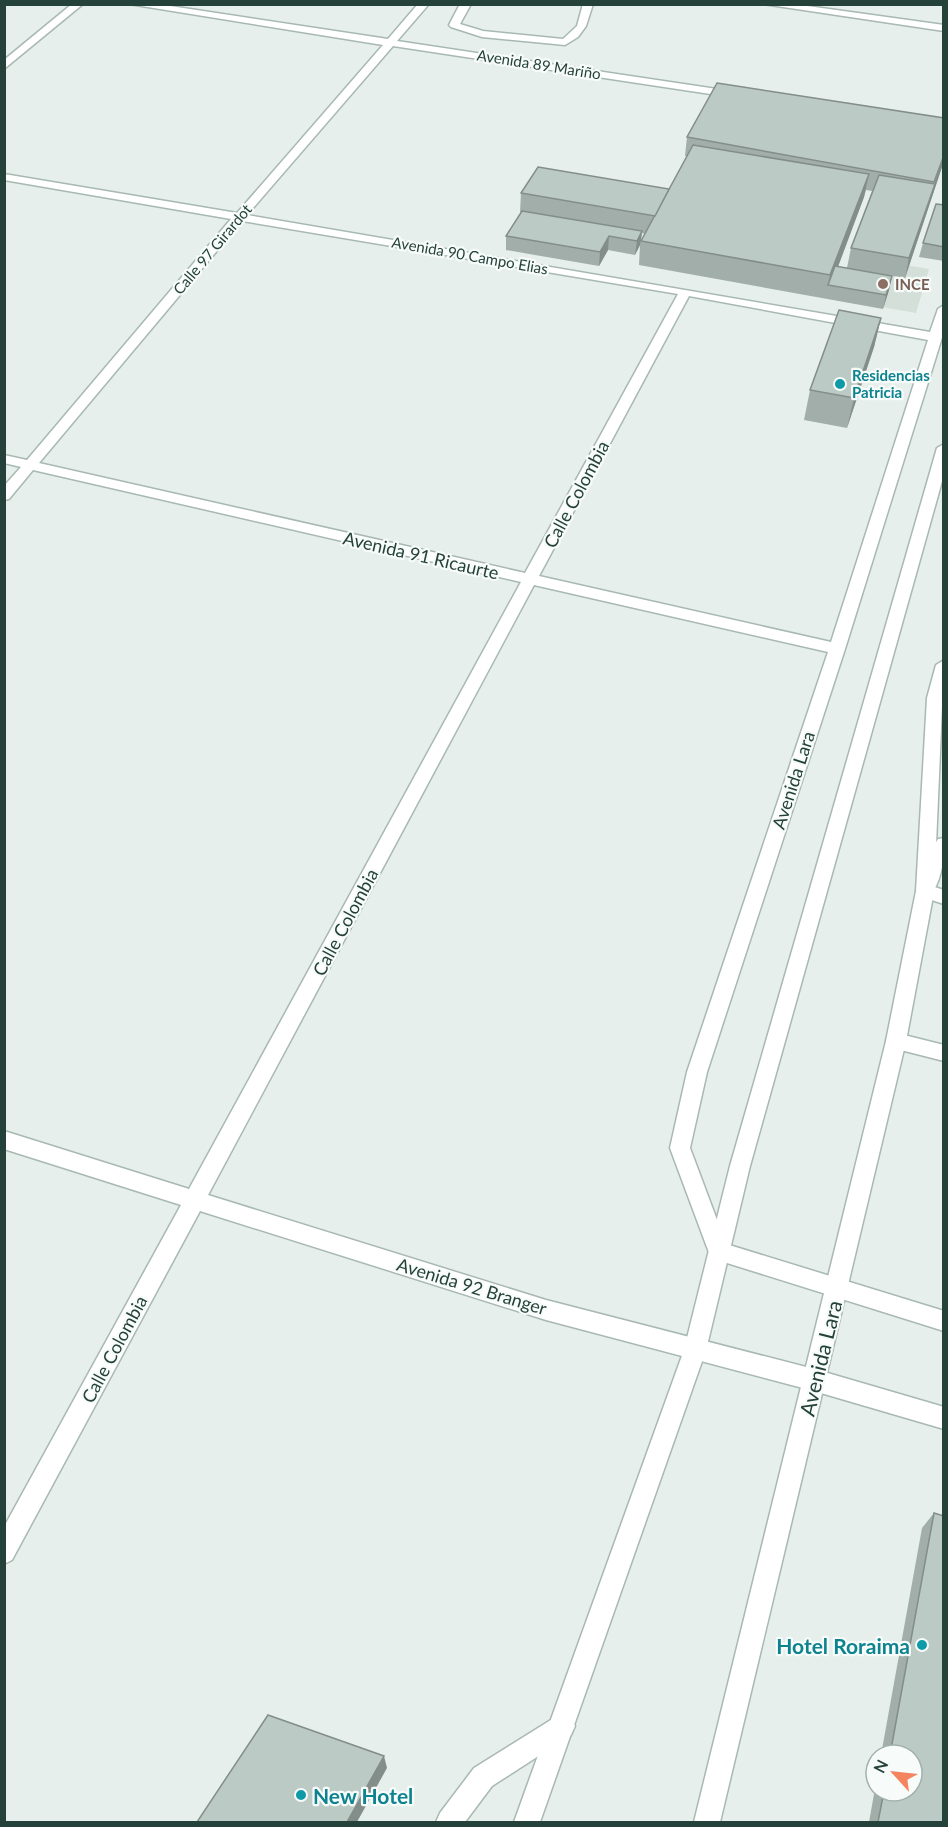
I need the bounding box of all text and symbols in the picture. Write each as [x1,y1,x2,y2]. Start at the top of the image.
street label: Avenida 89 Mariño [476,45,602,83]
street label: Calle 97 Girardot [169,200,255,298]
street label: Avenida 90 Campo Elias [391,232,549,278]
place label: INCE [895,275,930,293]
marker: INCE [876,277,890,291]
place label: Residencias Patricia [852,366,930,401]
marker: Residencias Patricia [833,377,847,391]
street label: Calle Colombia [539,437,613,551]
street label: Avenida 91 Ricaurte [341,526,501,584]
street label: Avenida Lara [767,728,819,832]
street label: Calle Colombia [308,865,382,979]
street label: Avenida 92 Branger [394,1253,550,1319]
street label: Calle Colombia [77,1292,151,1406]
street label: Avenida Lara [794,1297,846,1419]
place label: Hotel Roraima [776,1633,910,1658]
marker: Hotel Roraima [915,1638,929,1652]
north arrow [864,1743,924,1803]
text: N [869,1756,891,1776]
place label: New Hotel [313,1783,413,1808]
marker: New Hotel [294,1788,308,1802]

